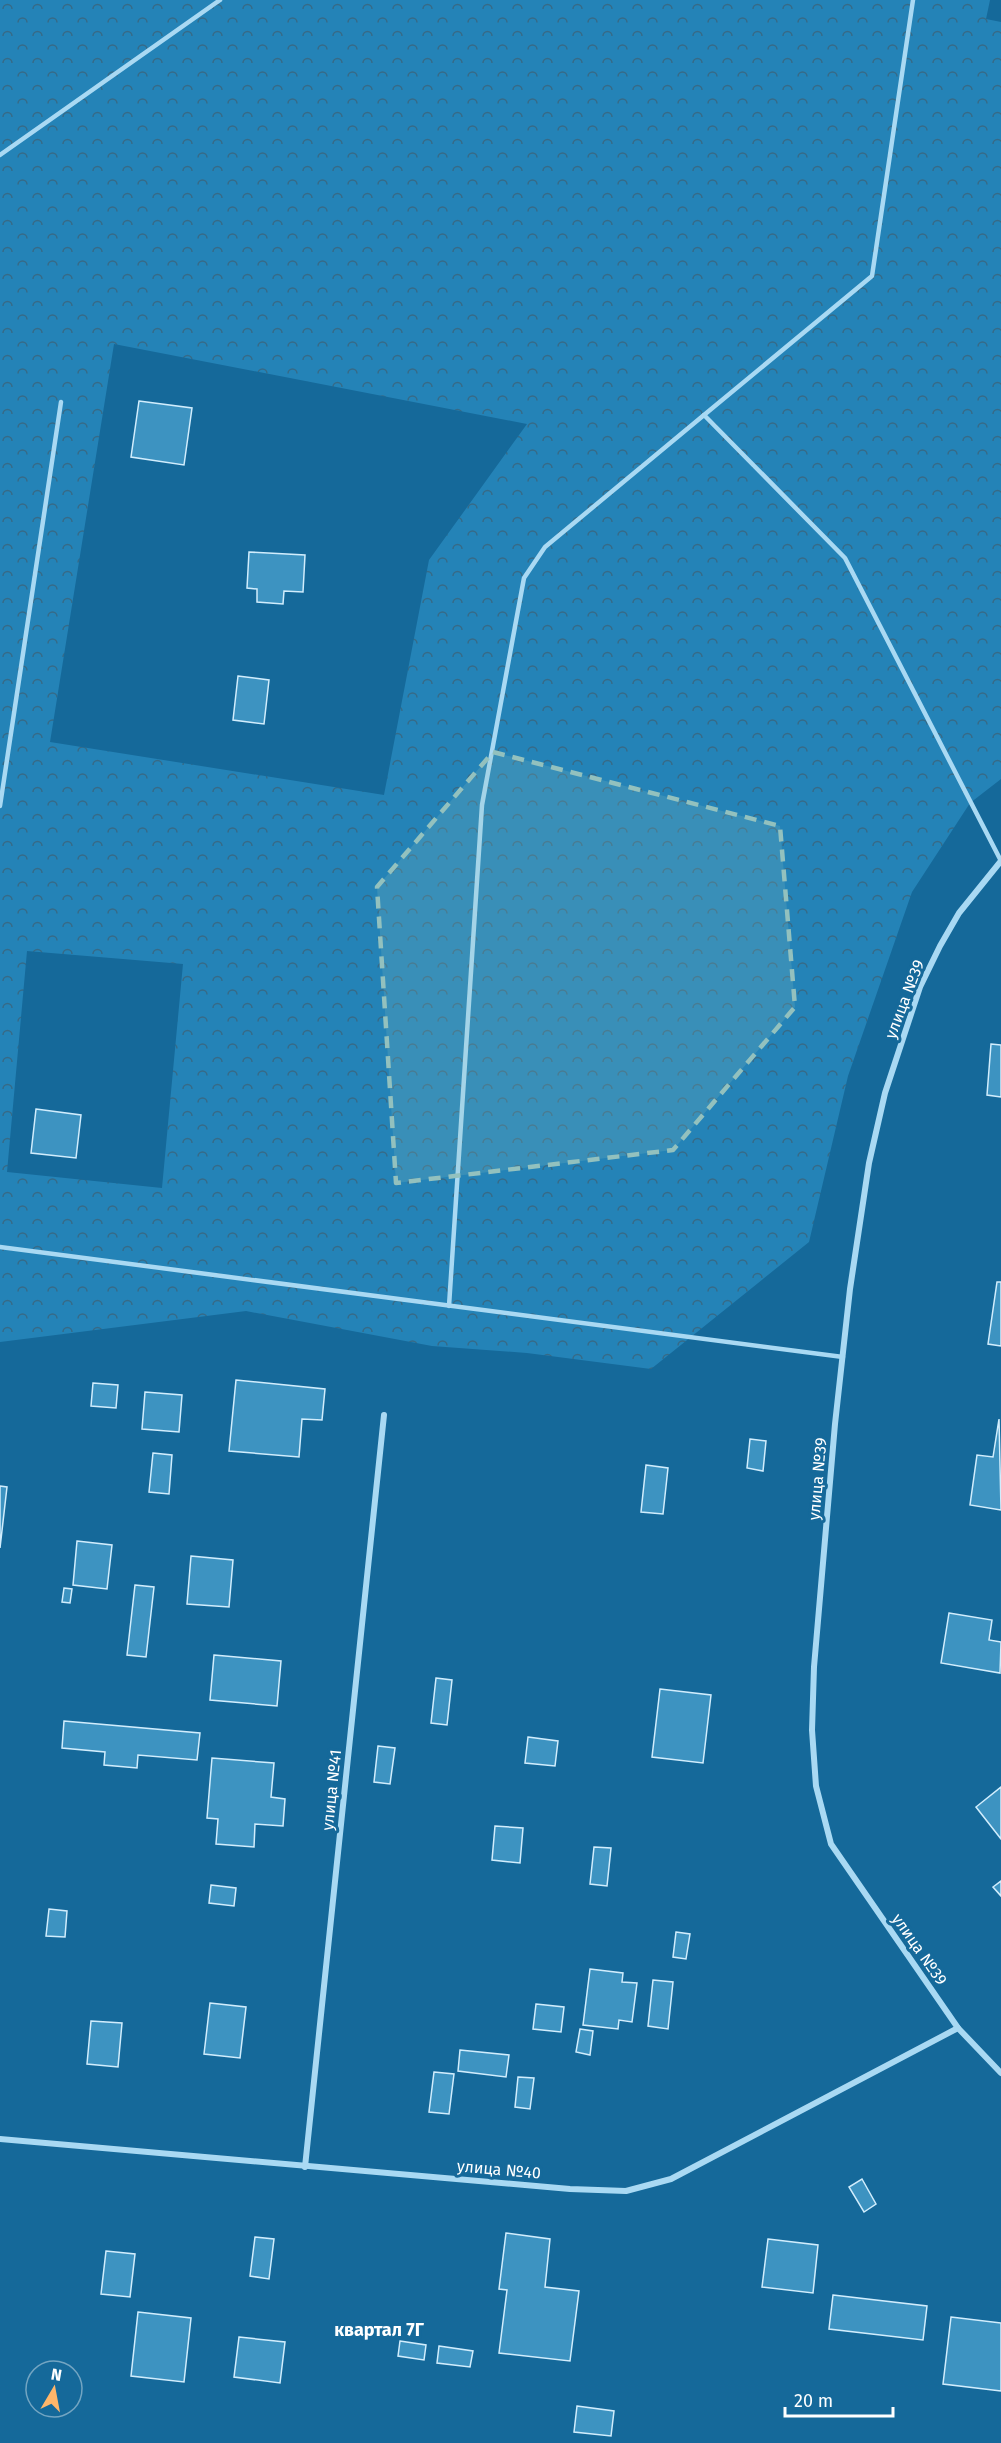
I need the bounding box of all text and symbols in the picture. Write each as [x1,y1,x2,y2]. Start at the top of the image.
street label: улица №39 [881,957,928,1041]
street label: улица №39 [804,1437,831,1521]
street label: улица №41 [318,1749,345,1831]
street label: улица №39 [888,1910,951,1989]
street label: улица №40 [456,2156,542,2183]
district label: квартал 7Г [334,2319,425,2341]
north arrow [24,2359,84,2419]
text: N [50,2364,63,2385]
scale bar [785,2380,893,2418]
text: 20 m [794,2390,833,2412]

